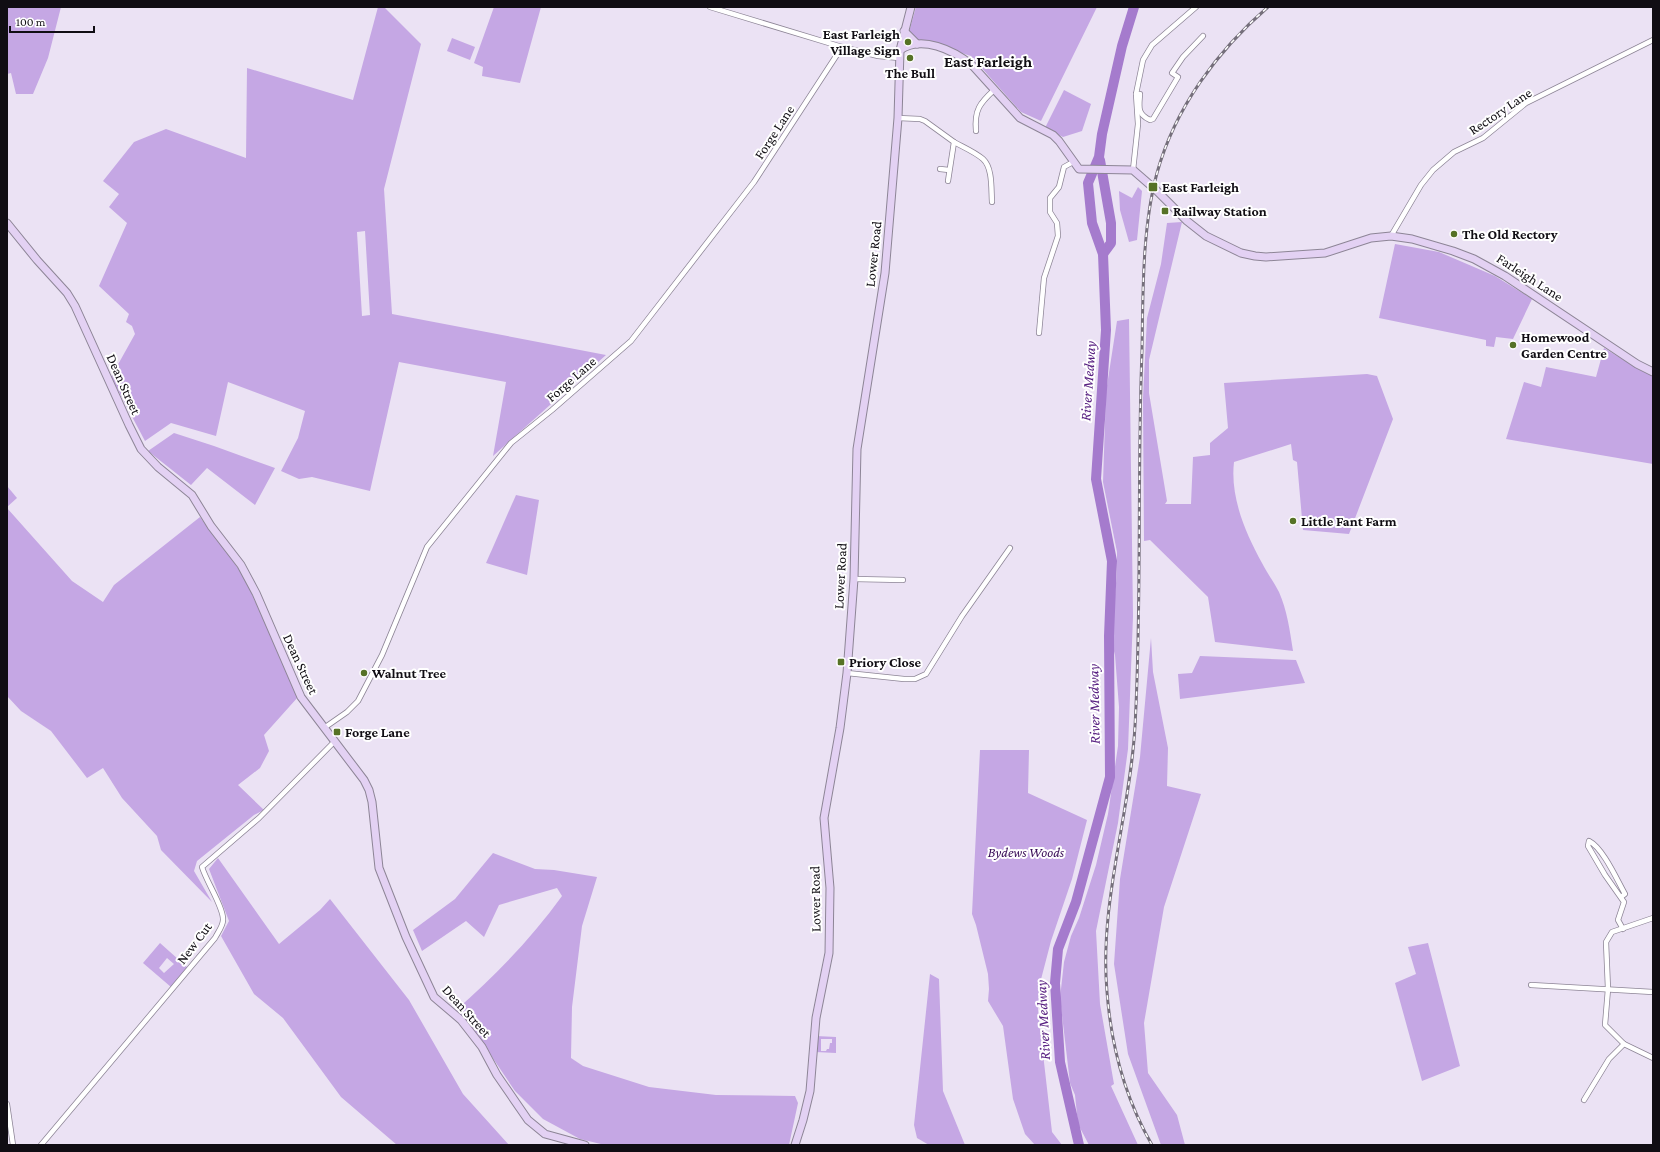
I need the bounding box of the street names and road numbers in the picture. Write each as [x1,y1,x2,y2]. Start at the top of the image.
street label: Rectory Lane [1466,84,1534,138]
street label: Forge Lane [751,102,797,162]
street label: Lower Road [862,220,884,288]
street label: Farleigh Lane [1494,250,1566,304]
street label: Dean Street [103,351,145,417]
street label: Forge Lane [543,353,599,405]
street label: Lower Road [830,542,850,609]
street label: Dean Street [280,631,322,697]
street label: Lower Road [806,865,824,932]
street label: New Cut [173,919,215,967]
street label: Dean Street [439,982,495,1041]

